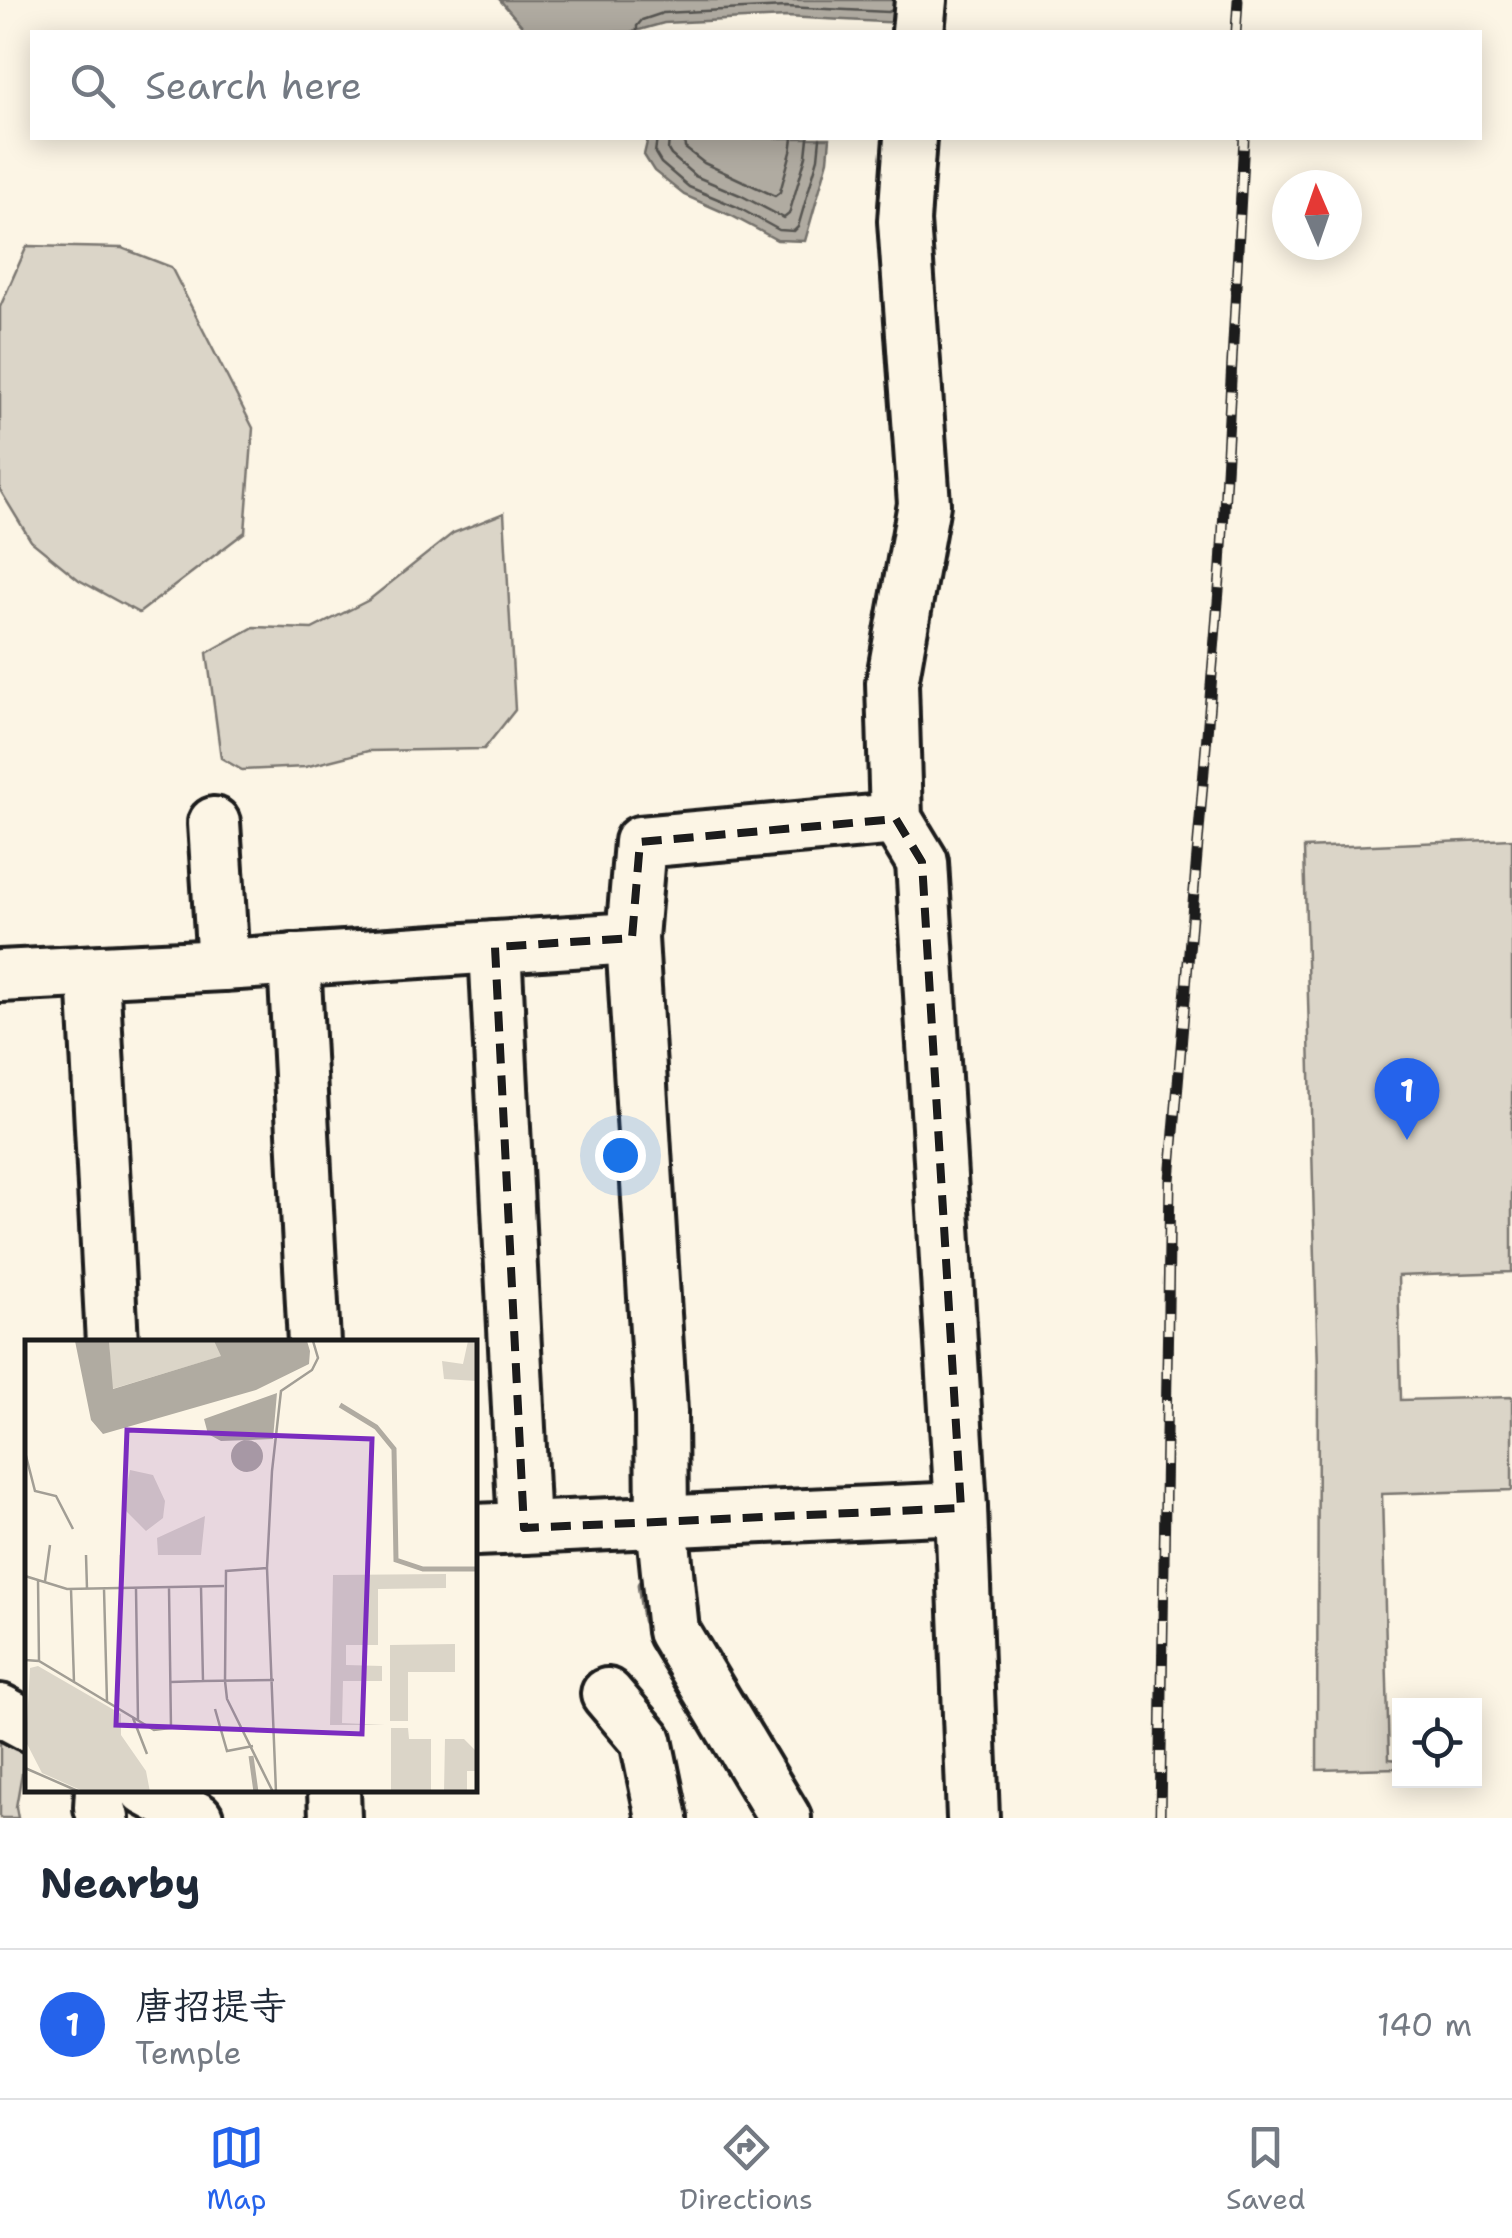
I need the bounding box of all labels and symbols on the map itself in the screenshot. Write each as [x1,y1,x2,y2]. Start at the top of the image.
north arrow [1272,170,1362,260]
pin: 1 [1374,1058,1440,1140]
your location [595,1130,646,1181]
inset map [25,1340,478,1793]

